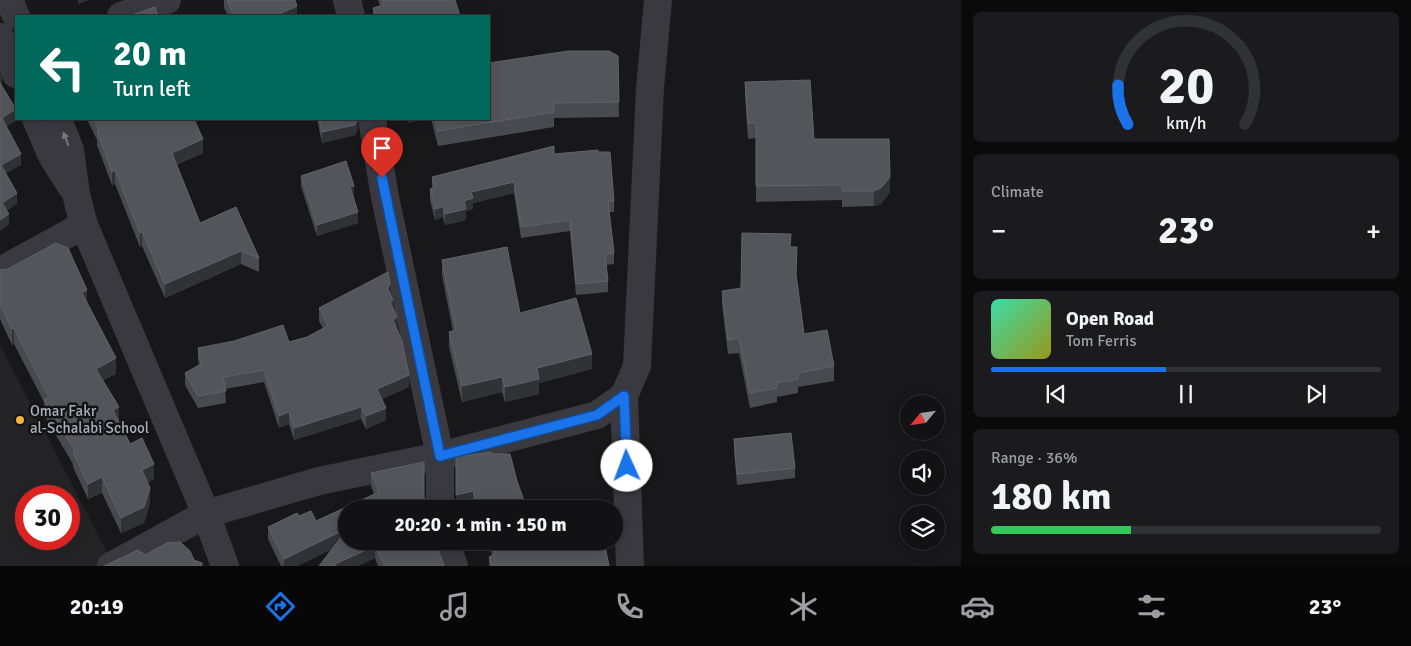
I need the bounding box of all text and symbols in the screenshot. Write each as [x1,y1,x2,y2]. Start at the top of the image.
text: 20 m [113,32,187,75]
icon: left [30,35,95,100]
text: 20 [1158,54,1214,118]
text: Turn left [113,75,191,102]
text: km/h [1166,112,1206,134]
pin [361,127,403,178]
one-way arrow [61,132,69,146]
icon: arrive [368,134,396,162]
text: Climate [991,182,1044,202]
text: 23° [1158,207,1214,254]
text: − [991,214,1006,248]
text: + [1366,214,1381,248]
text: Open Road [1066,307,1154,331]
text: Tom Ferris [1066,331,1136,351]
icon: previous [1042,380,1070,408]
icon: pause [1172,380,1200,408]
icon: next [1302,380,1330,408]
north arrow [900,395,945,440]
map controls [900,395,945,550]
place label: Omar Fakr al-Schalabi School [30,402,149,437]
marker: Omar Fakr al-Schalabi School [14,414,26,426]
position arrow [600,439,652,491]
text: Range · 36% [991,448,1077,468]
button: sound [900,450,945,495]
text: 180 km [991,473,1112,520]
speed limit sign: 30 [15,485,80,550]
button: layers [900,505,945,550]
text: 20:20 · 1 min · 150 m [394,513,567,537]
icon: directions [263,589,298,624]
icon: music [437,589,472,624]
icon: phone [612,589,647,624]
icon: climate [786,589,821,624]
icon: car [960,589,995,624]
icon: filters [1134,589,1169,624]
text: 20:19 [70,593,124,620]
text: 23° [1309,593,1341,620]

